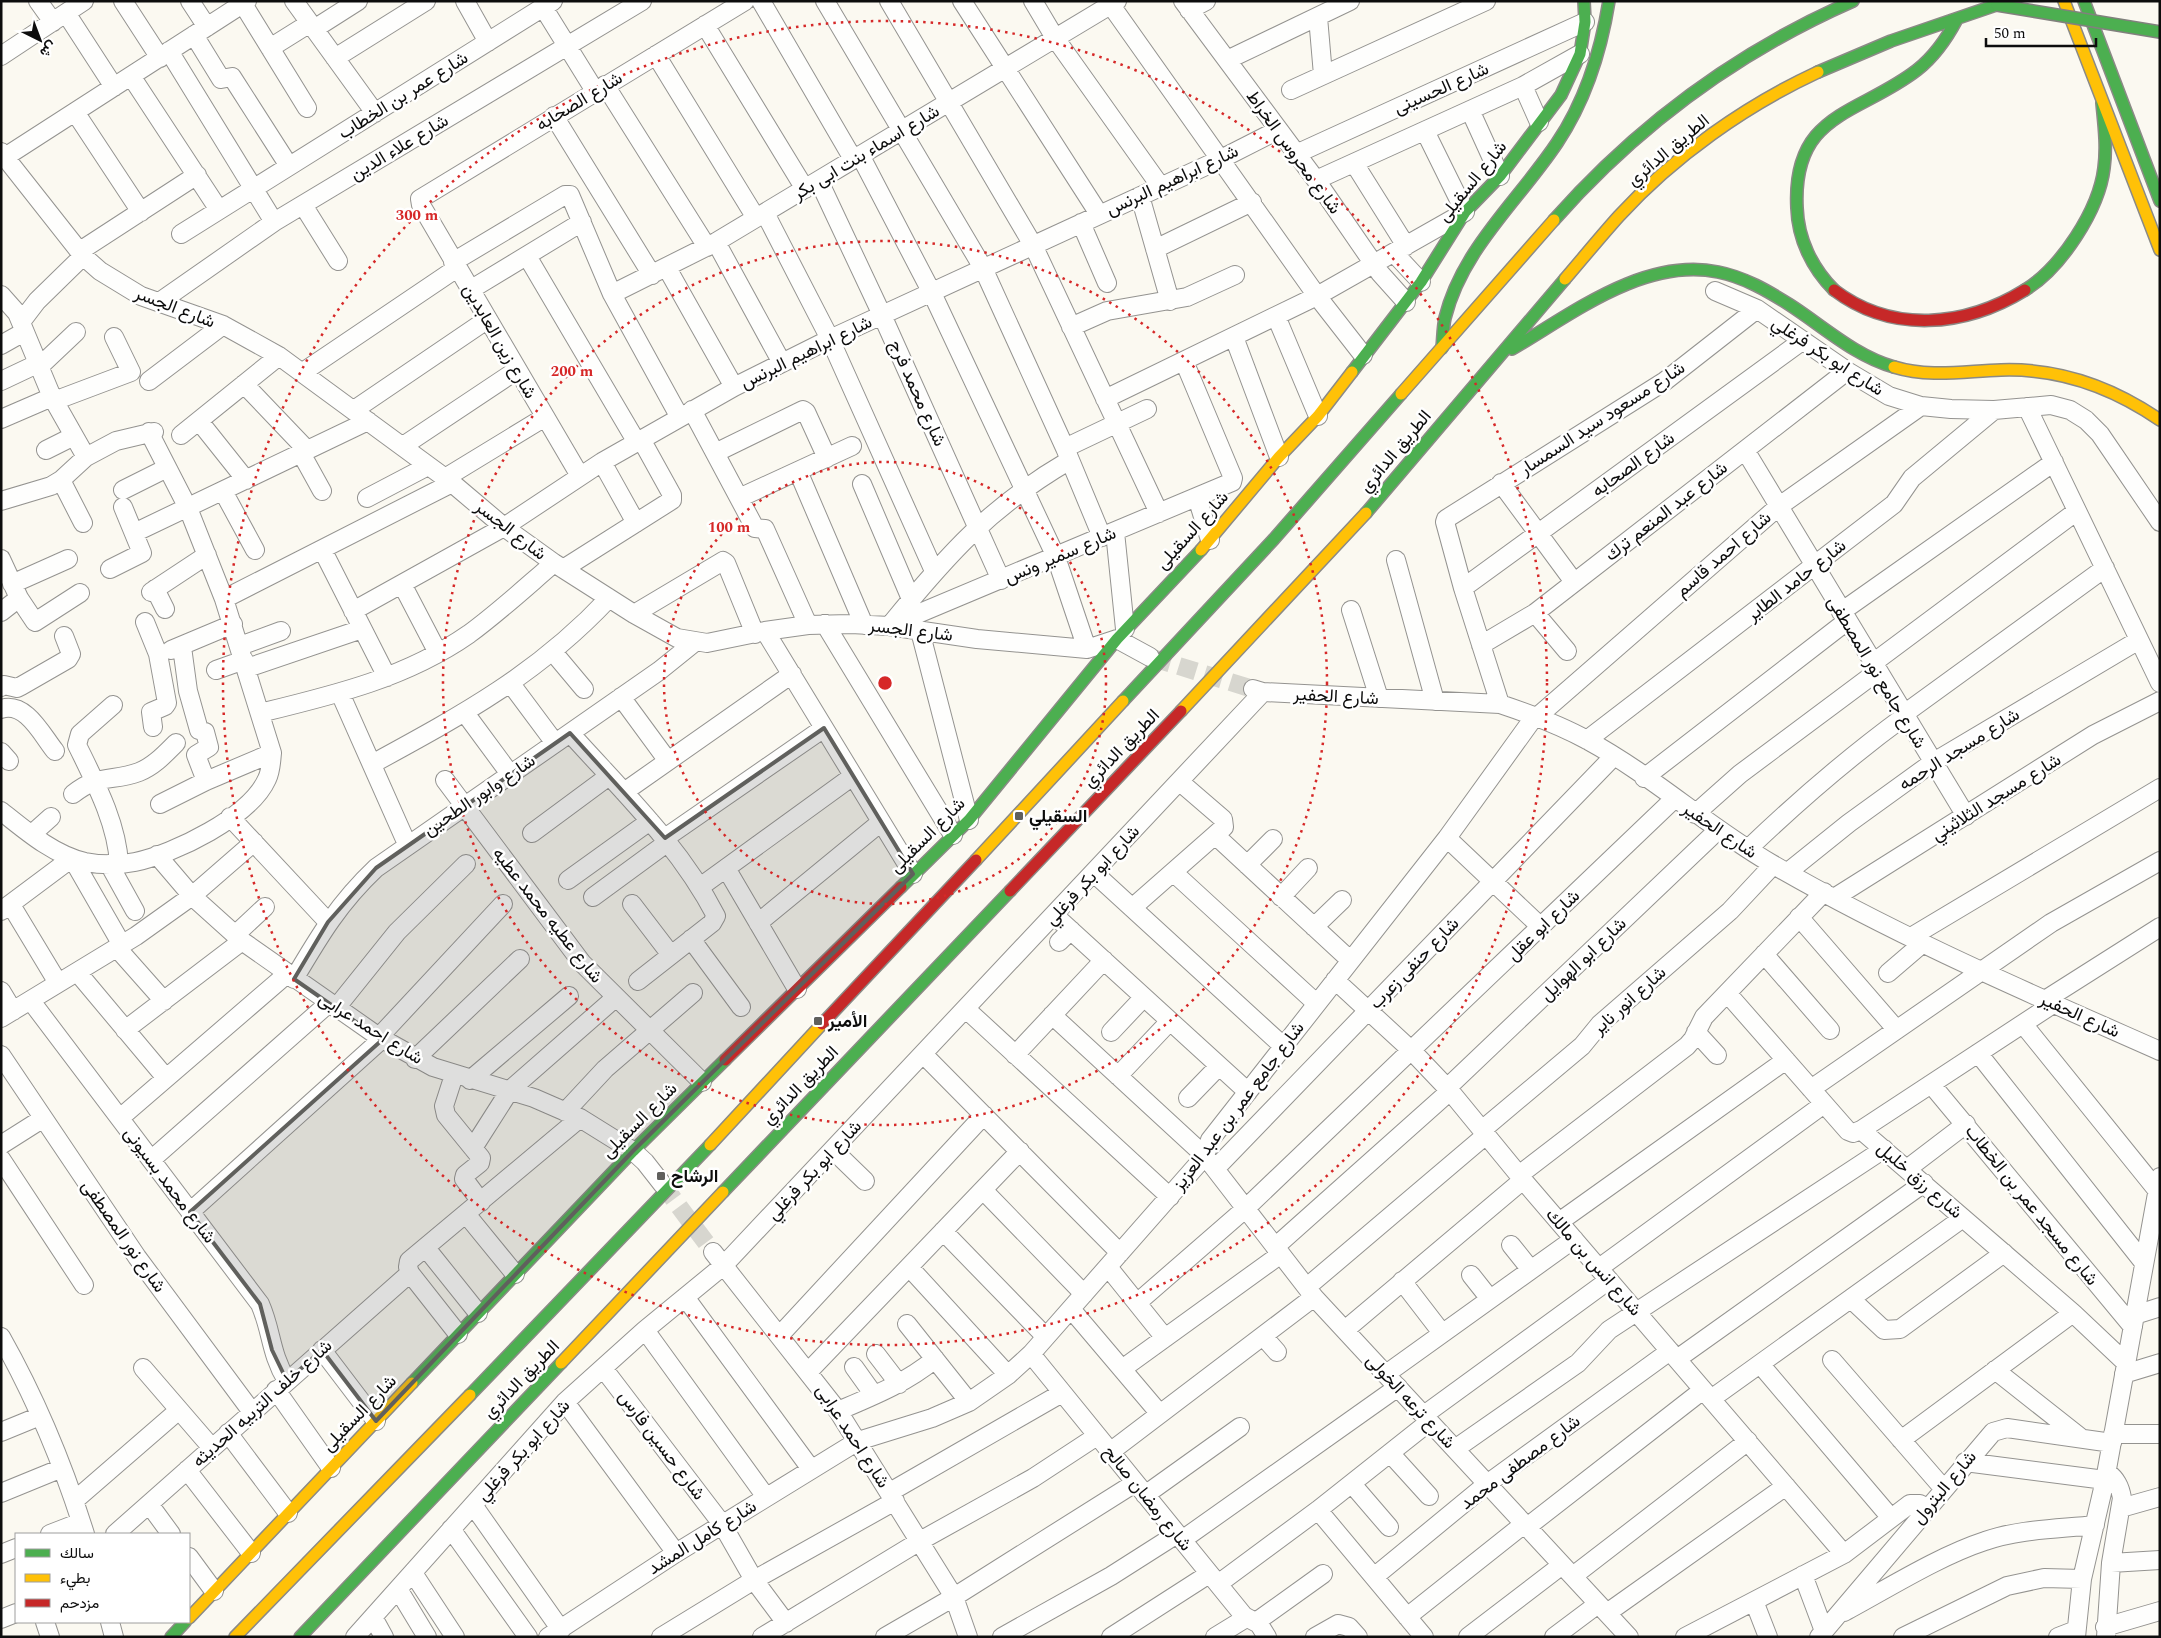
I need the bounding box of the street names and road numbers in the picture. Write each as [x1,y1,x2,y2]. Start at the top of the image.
street label: شارع عمر بن الخطاب [333,45,474,146]
street label: شارع الحسينى [1389,55,1493,121]
street label: شارع الصحابه [531,65,628,138]
street label: شارع محروس الخراط [1239,85,1348,220]
street label: شارع اسماء بنت ابى بكر [787,98,945,208]
street label: شارع علاء الدين [345,107,454,188]
street label: الطريق الدائري [1621,108,1716,194]
street label: شارع السقيلى [1431,135,1514,228]
street label: شارع ابراهيم البرنس [1101,138,1243,223]
street label: شارع الجسر [130,279,219,335]
street label: شارع زين العابدين [456,279,544,404]
street label: شارع ابراهيم البرنس [736,309,877,396]
street label: شارع ابو بكر فرغلي [1766,310,1889,404]
street label: شارع محمد فرج [882,336,953,451]
street label: شارع مسعود سيد السمسار [1513,355,1690,483]
street label: الطريق الدائري [1353,404,1439,499]
street label: شارع الصحابه [1586,425,1681,504]
street label: شارع عبد المنعم ترك [1599,455,1734,568]
street label: شارع السقيلى [1149,485,1235,576]
street label: شارع الجسر [468,493,552,567]
street label: شارع احمد قاسم [1669,505,1777,604]
street label: شارع سمير ونس [1000,520,1120,591]
street label: شارع حامد الطاير [1740,533,1852,629]
street label: شارع جامع نور المصطفى [1820,591,1933,754]
street label: شارع الجسر [866,612,955,649]
street label: شارع الحفير [1292,681,1379,712]
street label: شارع مسجد الرحمه [1893,701,2025,798]
street label: الطريق الدائري [1077,703,1167,795]
street label: شارع مسجد الثلاثيني [1926,747,2067,849]
street label: شارع وابور الطحين [418,748,541,843]
street label: شارع السقيلى [883,791,972,880]
street label: شارع الحفير [1676,795,1763,865]
street label: شارع ابو بكر فرغلي [1038,819,1147,932]
street label: شارع عطيه محمد عطيه [486,841,609,989]
street label: شارع ابو عقل [1500,883,1586,967]
street label: شارع حنفى زعرب [1363,911,1466,1016]
street label: شارع ابو الهوايل [1534,911,1633,1008]
street label: شارع انور ناير [1585,960,1672,1042]
street label: شارع احمد عرابى [313,985,428,1071]
street label: شارع الحفير [2034,985,2124,1045]
street label: شارع جامع عمر بن عبد العزيز [1165,1016,1311,1197]
street label: الطريق الدائري [756,1040,846,1132]
street label: شارع السقيلى [595,1076,684,1165]
street label: شارع ابو بكر فرغلي [760,1114,869,1227]
street label: شارع مسجد عمر بن الخطاب [1958,1119,2105,1292]
street label: شارع محمد بسيونى [117,1121,222,1249]
street label: شارع رزق خليل [1871,1135,1969,1225]
street label: شارع نور المصطفى [75,1174,173,1298]
street label: شارع انس بن مالك [1539,1202,1648,1322]
street label: شارع خلف التربيه الحديثه [186,1333,339,1474]
street label: الطريق الدائري [477,1334,567,1426]
street label: شارع ترعه الخولى [1359,1348,1462,1455]
street label: شارع السقيلى [316,1369,403,1458]
street label: شارع احمد عرابى [809,1379,896,1494]
street label: شارع حسين فارس [611,1385,712,1506]
street label: شارع ابو بكر فرغلي [470,1393,577,1508]
street label: شارع مصطفى محمد [1454,1408,1586,1517]
street label: شارع رمضان صالح [1096,1440,1199,1557]
street label: شارع البترول [1905,1445,1983,1530]
street label: شارع كامل المشد [643,1493,762,1582]

